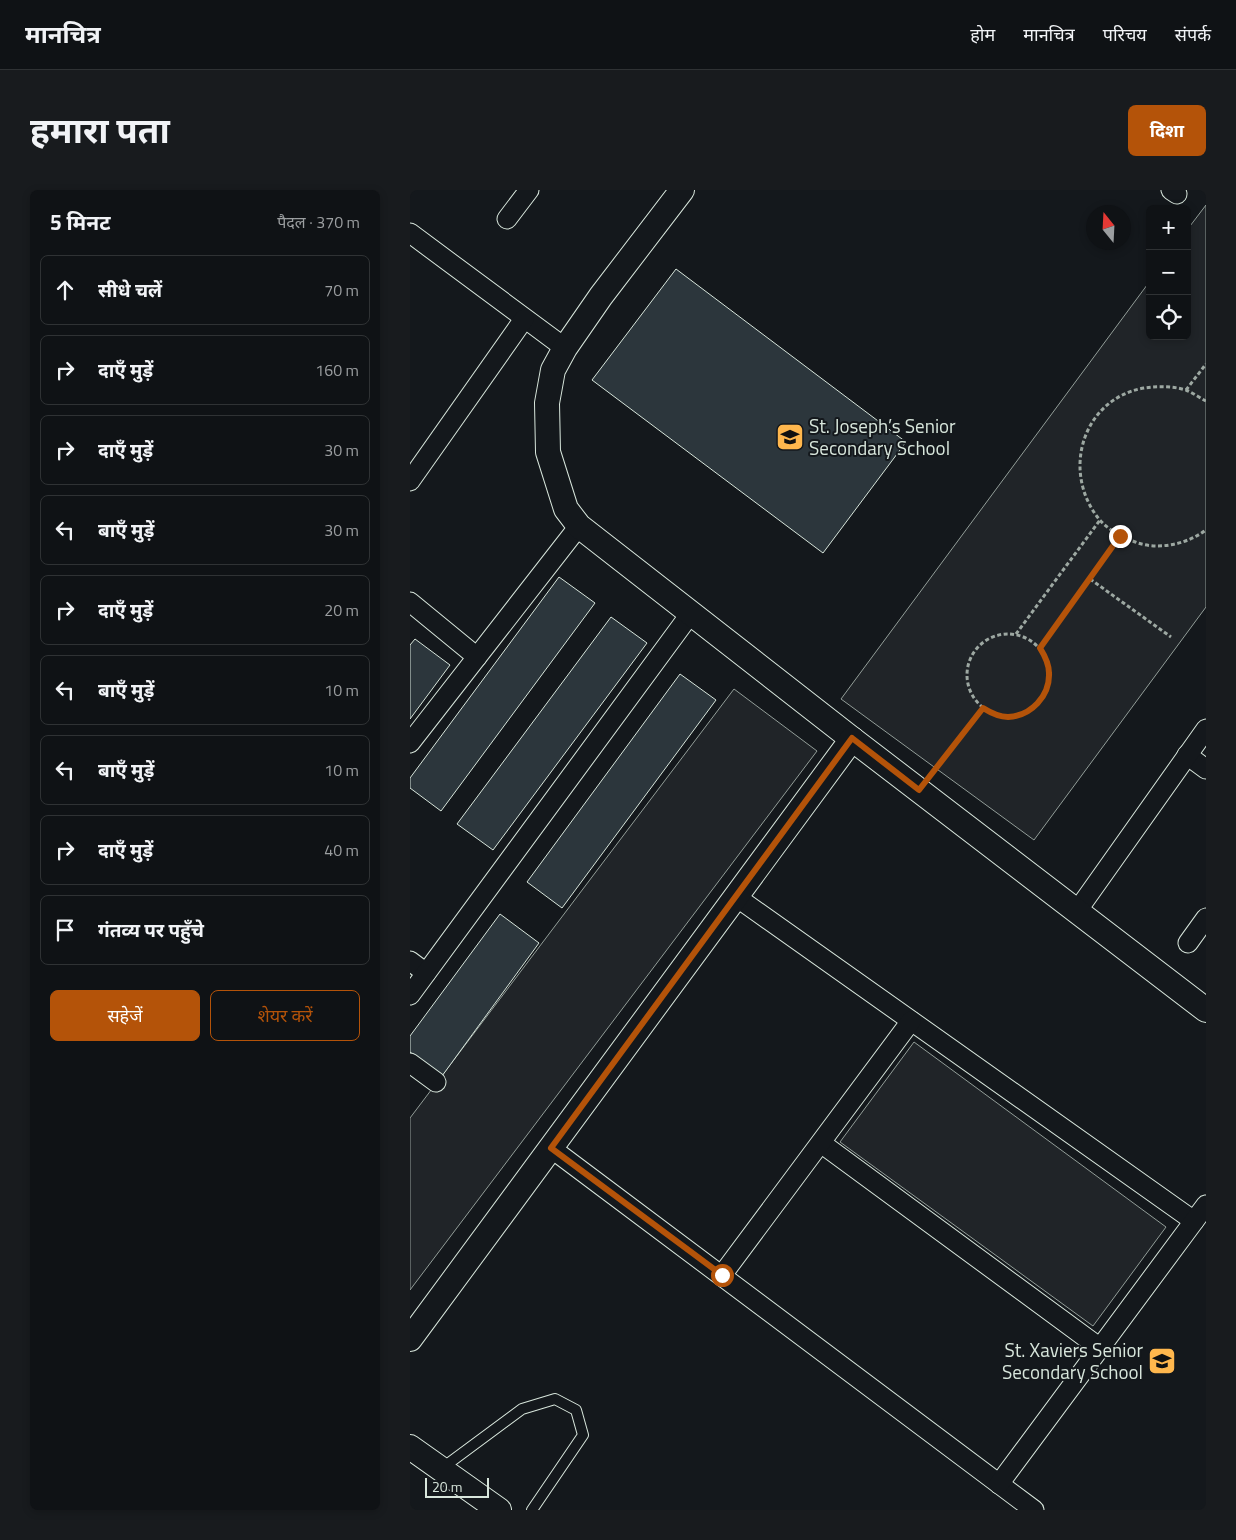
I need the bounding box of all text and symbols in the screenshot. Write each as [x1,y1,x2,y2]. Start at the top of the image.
text: मानचित्र [25,16,101,52]
text: होम [970,21,995,48]
text: मानचित्र [1023,21,1075,48]
text: परिचय [1103,21,1147,48]
text: संपर्क [1175,21,1211,48]
text: हमारा पता [30,103,170,157]
button: दिशा [1128,105,1206,156]
north arrow [1086,205,1131,250]
map controls [1146,205,1191,340]
button: + [1146,205,1191,250]
text: 5 मिनट [50,206,110,238]
text: पैदल · 370 m [277,210,360,234]
button: − [1146,250,1191,295]
text: सीधे चलें [98,275,162,304]
icon: ahead [51,276,79,304]
text: 70 m [324,278,359,302]
button: locate [1146,295,1191,340]
text: दाएँ मुड़ें [98,355,153,384]
icon: right [51,356,79,384]
text: 160 m [315,358,359,382]
place label: St. Joseph’s Senior Secondary School [809,411,956,462]
school or university icon: St. Joseph’s Senior Secondary School [775,422,805,452]
text: दाएँ मुड़ें [98,435,153,464]
icon: right [51,436,79,464]
text: 30 m [324,438,359,462]
text: बाएँ मुड़ें [98,515,154,544]
icon: left [51,516,79,544]
text: 30 m [324,518,359,542]
route end [1109,525,1132,548]
text: दाएँ मुड़ें [98,595,153,624]
icon: right [51,596,79,624]
text: 20 m [324,598,359,622]
text: बाएँ मुड़ें [98,675,154,704]
icon: left [51,676,79,704]
text: 10 m [324,678,359,702]
text: बाएँ मुड़ें [98,755,154,784]
icon: left [51,756,79,784]
text: 10 m [324,758,359,782]
text: दाएँ मुड़ें [98,835,153,864]
icon: right [51,836,79,864]
text: 40 m [324,838,359,862]
text: गंतव्य पर पहुँचे [98,915,204,944]
icon: arrive [51,916,79,944]
button: सहेजें [50,990,200,1041]
button: शेयर करें [210,990,360,1041]
route start [711,1264,734,1287]
place label: St. Xaviers Senior Secondary School [1002,1335,1143,1386]
school or university icon: St. Xaviers Senior Secondary School [1147,1346,1177,1376]
scale bar [425,1475,489,1498]
text: 20 m [432,1476,462,1497]

